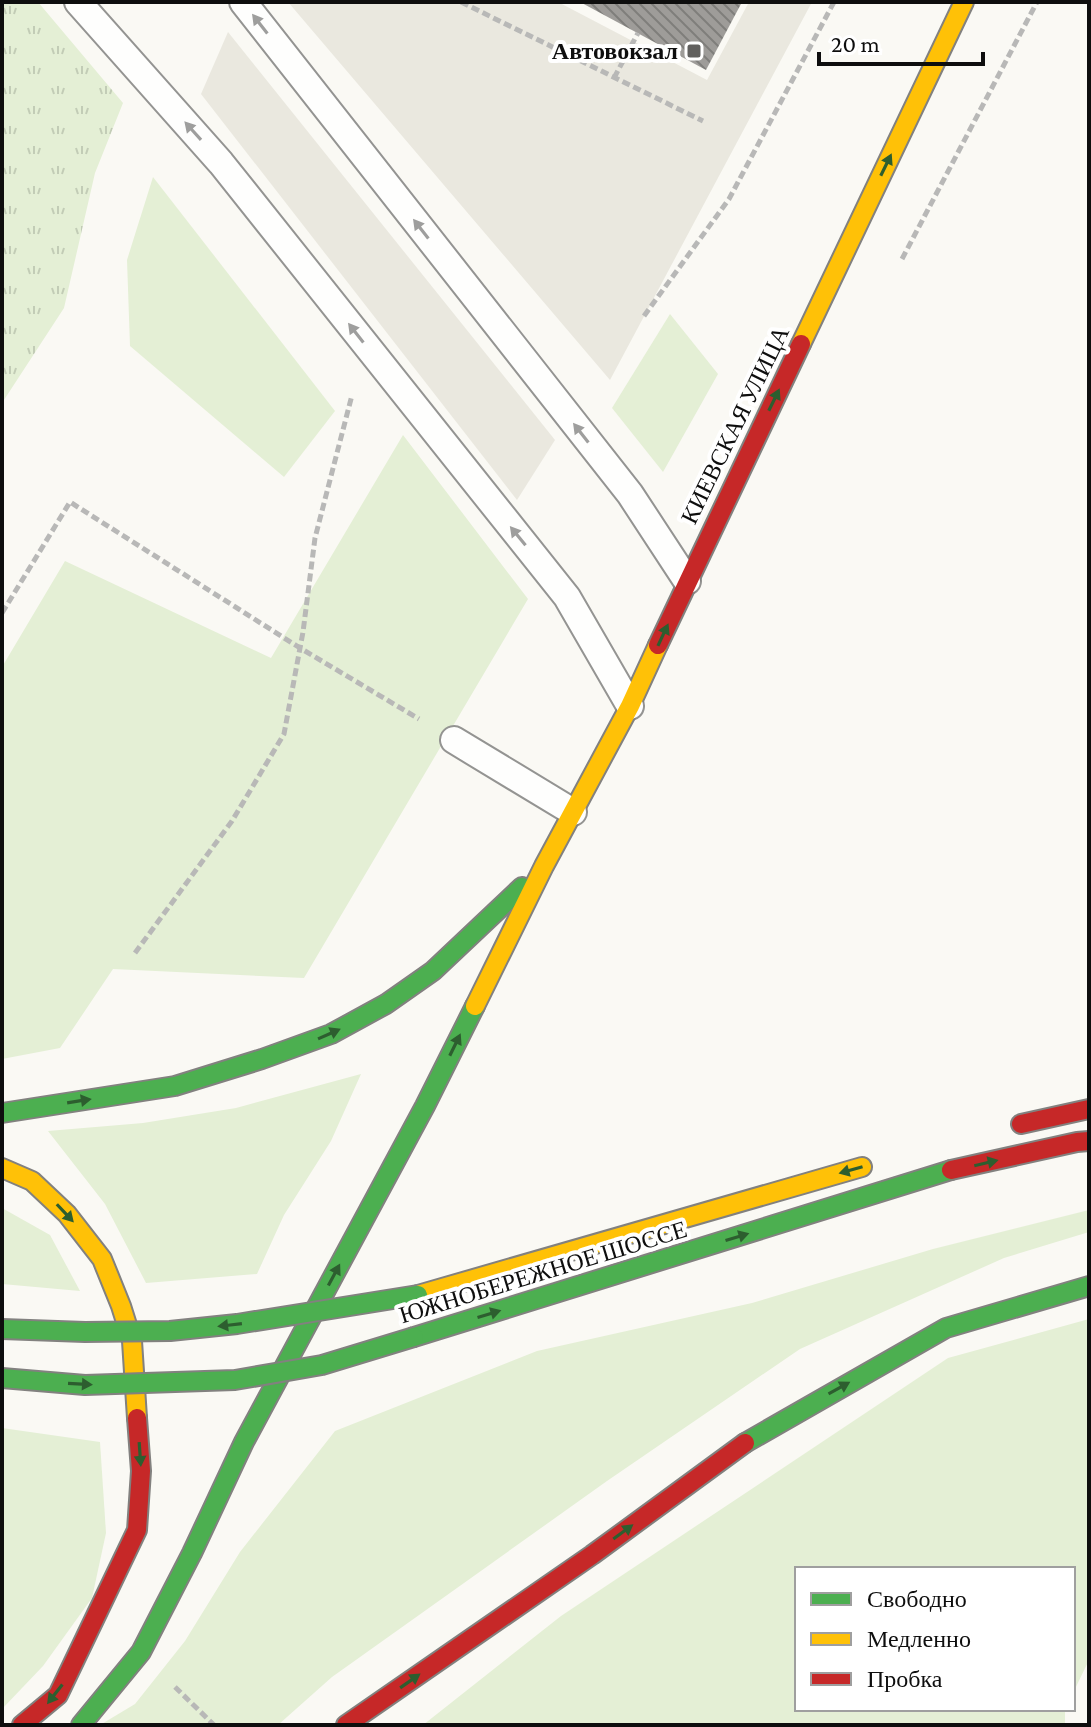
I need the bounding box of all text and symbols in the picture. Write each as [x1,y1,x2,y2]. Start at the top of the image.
one-way arrow [252,14,269,34]
scale bar [819,16,983,66]
text: 20 m [831,30,880,57]
place label: Автовокзал [552,37,678,64]
marker: Автовокзал [685,42,703,60]
one-way arrow [184,121,202,140]
one-way arrow [879,153,893,177]
one-way arrow [413,219,429,239]
street label: КИЕВСКАЯ УЛИЦА [675,321,794,528]
one-way arrow [348,323,365,343]
one-way arrow [767,388,781,411]
one-way arrow [574,423,590,443]
one-way arrow [510,526,527,546]
one-way arrow [656,623,670,646]
one-way arrow [317,1027,341,1040]
one-way arrow [448,1033,462,1056]
one-way arrow [67,1094,92,1107]
one-way arrow [974,1156,999,1169]
one-way arrow [838,1164,862,1177]
one-way arrow [55,1203,73,1222]
street label: ЮЖНОБЕРЕЖНОЕ ШОССЕ [396,1215,690,1328]
one-way arrow [725,1230,749,1243]
one-way arrow [328,1263,341,1286]
one-way arrow [477,1307,501,1320]
one-way arrow [217,1318,242,1331]
one-way arrow [68,1378,93,1391]
one-way arrow [828,1382,851,1395]
one-way arrow [134,1442,147,1467]
one-way arrow [613,1525,634,1541]
legend [795,1567,1075,1711]
text: Свободно [867,1585,967,1612]
text: Медленно [867,1625,971,1652]
text: Пробка [867,1665,943,1692]
one-way arrow [399,1674,420,1689]
one-way arrow [47,1683,64,1704]

